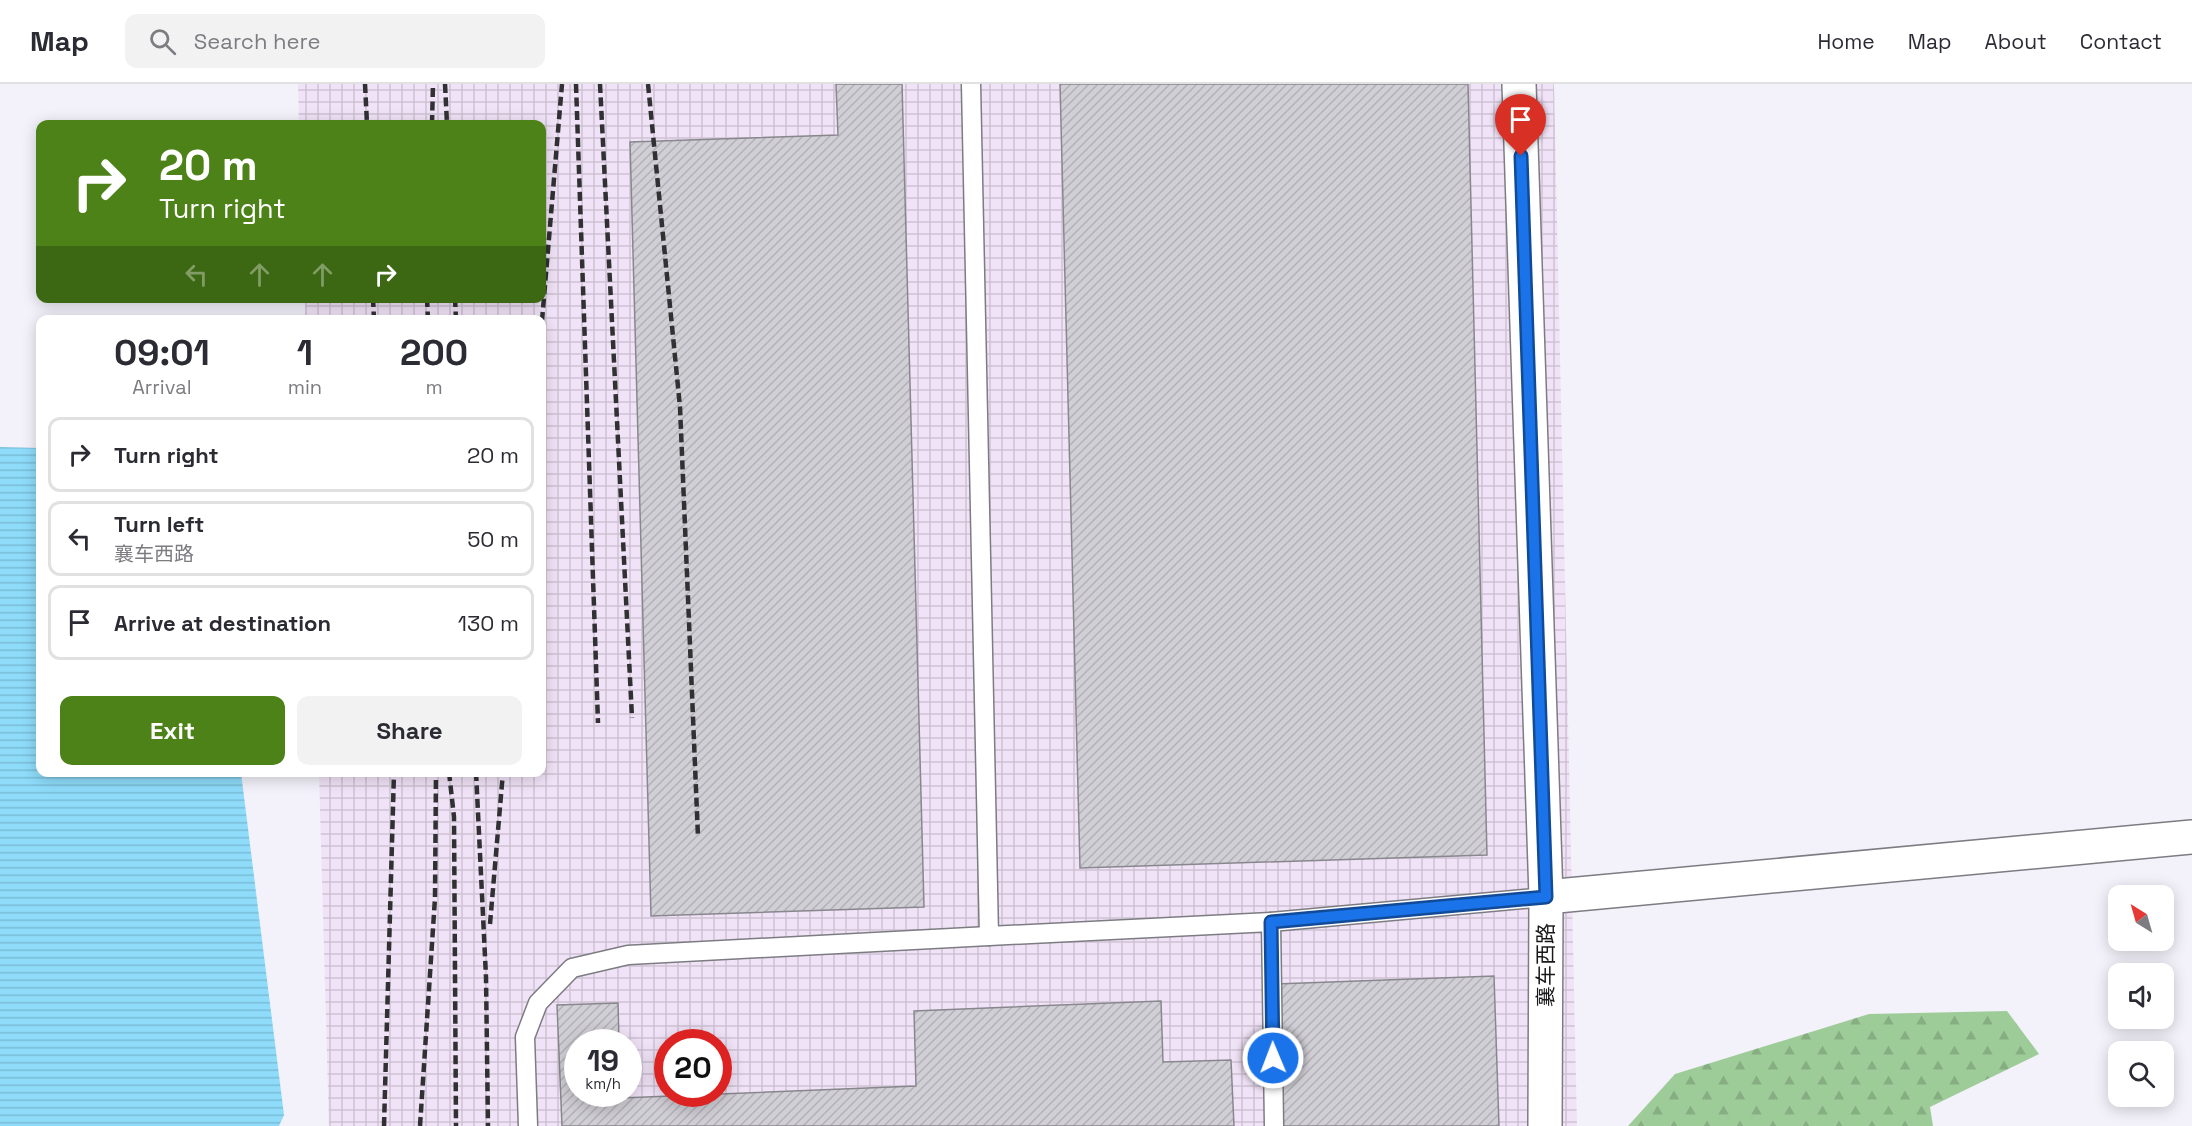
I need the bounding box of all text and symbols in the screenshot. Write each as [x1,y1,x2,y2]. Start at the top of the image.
search box [125,14,545,68]
text: Map [30,23,89,59]
icon: search [146,25,179,58]
text: Search here [194,27,321,55]
text: Home [1817,28,1875,55]
text: Map [1908,28,1952,55]
text: About [1985,28,2047,55]
text: Contact [2080,28,2162,55]
pin [1495,94,1546,156]
icon: arrive [1504,103,1537,136]
text: 20 m [159,139,258,192]
icon: right [60,144,138,222]
text: Turn right [159,191,286,226]
icon: left [180,258,213,291]
icon: ahead [243,258,276,291]
icon: ahead [306,258,339,291]
icon: right [369,258,402,291]
text: 09:01 [114,330,210,376]
text: 1 [297,330,313,376]
text: 200 [400,330,468,376]
text: Arrival [132,374,192,400]
text: min [288,374,322,400]
text: m [425,374,443,400]
icon: right [63,438,96,471]
text: Turn right [114,441,219,469]
text: 20 m [467,441,519,469]
text: Turn left [114,510,204,538]
icon: left [63,522,96,555]
text: 50 m [467,525,519,553]
text: 襄车西路 [114,541,194,567]
icon: arrive [63,606,96,639]
text: Arrive at destination [114,609,331,637]
text: 130 m [458,609,519,637]
button: Exit [60,696,285,765]
button: Share [297,696,522,765]
north arrow [2108,885,2174,951]
map controls [2108,885,2174,1107]
street label: 襄车西路 [1532,923,1559,1007]
button: sound [2108,963,2174,1029]
position arrow [1241,1026,1305,1090]
speed limit sign: 20 [654,1029,732,1107]
text: 19 [587,1041,619,1080]
button: search [2108,1041,2174,1107]
text: km/h [585,1074,621,1093]

